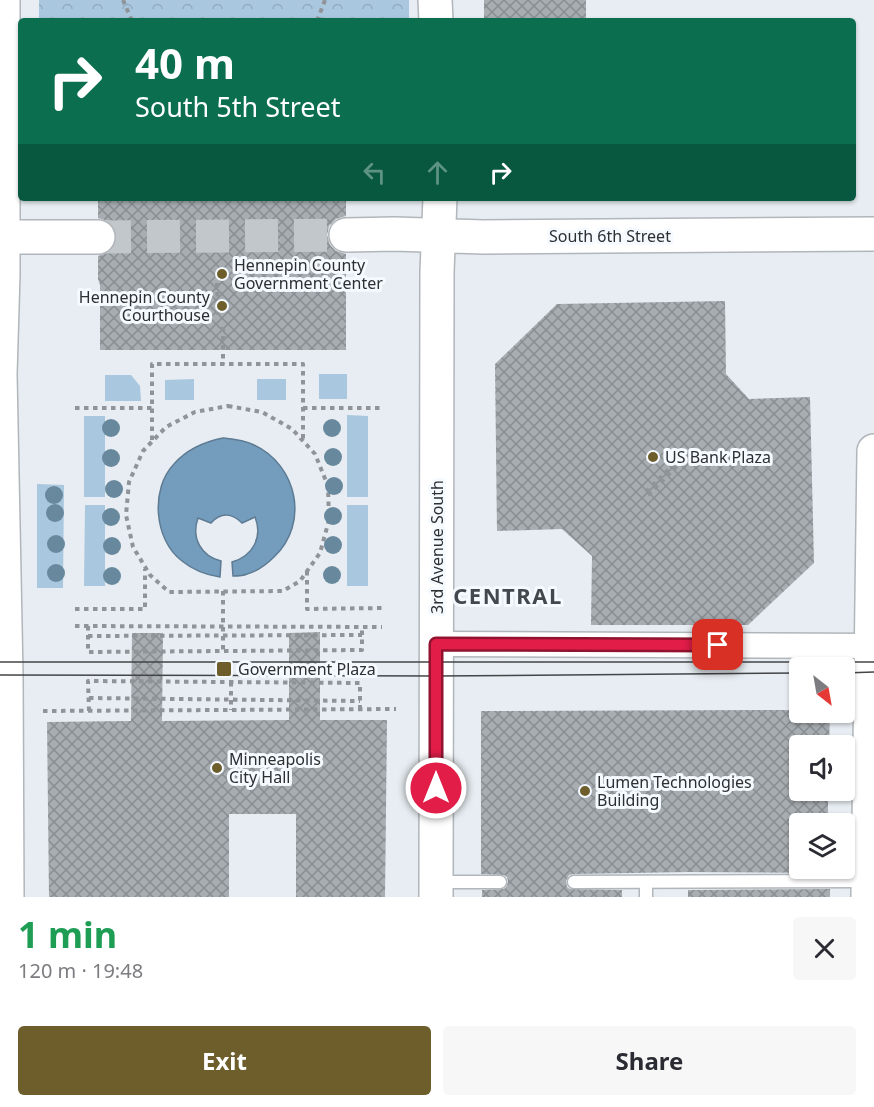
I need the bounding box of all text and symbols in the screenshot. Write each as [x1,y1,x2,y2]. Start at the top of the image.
text: 40 m [135,34,235,91]
icon: right [36,42,114,120]
text: South 5th Street [135,88,341,125]
icon: left [358,156,391,189]
icon: ahead [421,156,454,189]
icon: right [484,156,517,189]
street label: South 6th Street [549,225,671,247]
place label: Hennepin County Government Center [234,254,383,294]
marker: Hennepin County Government Center [215,267,229,281]
place label: Hennepin County Courthouse [79,286,211,326]
marker: Hennepin County Courthouse [215,299,229,313]
place label: US Bank Plaza [665,446,771,468]
marker: US Bank Plaza [646,450,660,464]
street label: 3rd Avenue South [426,480,448,614]
district label: CENTRAL [453,580,563,610]
pin [692,619,743,670]
icon: arrive [701,628,734,661]
north arrow [789,657,855,723]
map controls [789,657,855,879]
place label: Government Plaza [238,658,376,680]
marker: Government Plaza [215,660,233,678]
button: sound [789,735,855,801]
place label: Minneapolis City Hall [229,748,321,788]
position arrow [404,756,468,820]
marker: Minneapolis City Hall [210,761,224,775]
place label: Lumen Technologies Building [597,771,752,811]
marker: Lumen Technologies Building [578,784,592,798]
button: layers [789,813,855,879]
text: 1 min [18,910,117,959]
button: close [793,917,856,980]
text: 120 m · 19:48 [18,957,143,984]
button: Exit [18,1026,431,1095]
button: Share [443,1026,856,1095]

